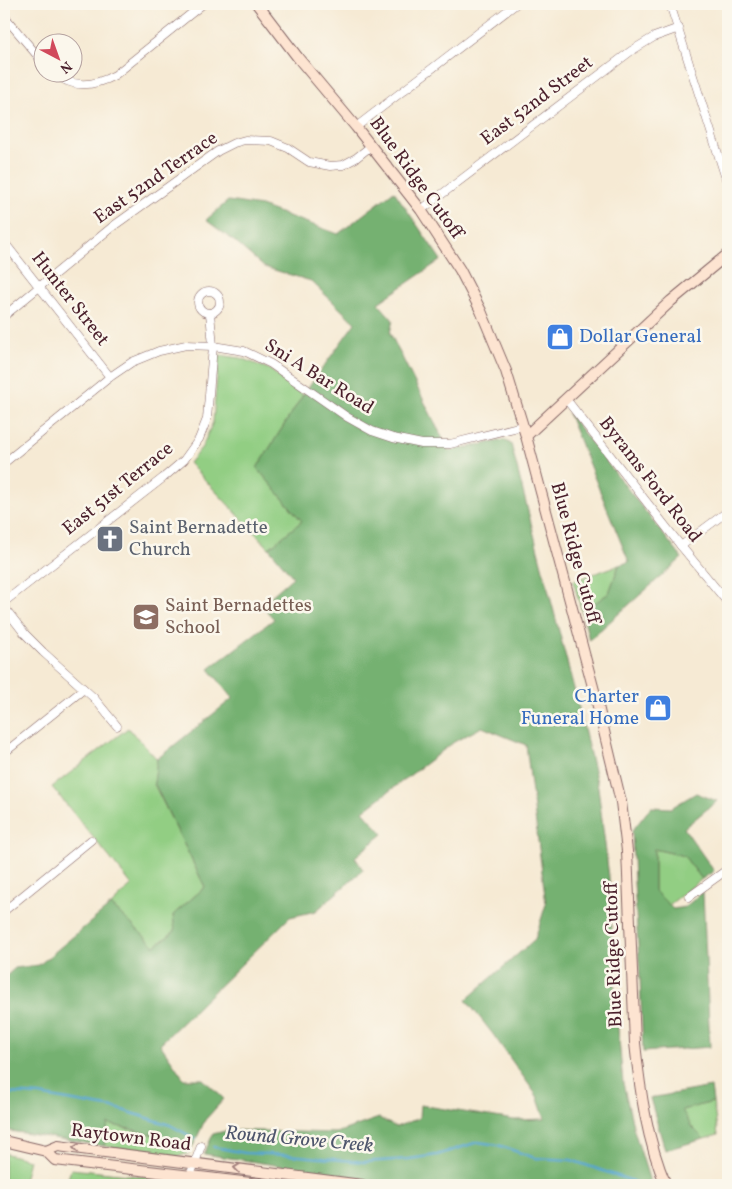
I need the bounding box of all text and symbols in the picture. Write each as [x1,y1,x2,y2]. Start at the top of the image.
north arrow [32,32,82,82]
street label: East 52nd Street [475,50,599,152]
text: N [55,56,76,77]
street label: Blue Ridge Cutoff [363,112,471,246]
street label: East 52nd Terrace [89,126,223,230]
street label: Hunter Street [25,246,115,352]
shop icon: Dollar General [545,322,575,352]
place label: Dollar General [579,324,702,350]
street label: Sni A Bar Road [259,333,379,421]
street label: Byrams Ford Road [593,412,707,548]
street label: East 51st Terrace [57,436,179,542]
street label: Blue Ridge Cutoff [544,479,607,629]
place label: Saint Bernadette Church [129,515,268,563]
church icon: Saint Bernadette Church [95,524,125,554]
place label: Saint Bernadettes School [165,593,312,641]
school or university icon: Saint Bernadettes School [131,602,161,632]
place label: Charter Funeral Home [521,684,639,732]
shop icon: Charter Funeral Home [643,693,673,723]
street label: Blue Ridge Cutoff [598,880,630,1028]
street label: Raytown Road [69,1118,193,1158]
water label: Round Grove Creek [224,1120,374,1160]
one-way arrow [71,1144,80,1154]
one-way arrow [233,1164,241,1174]

